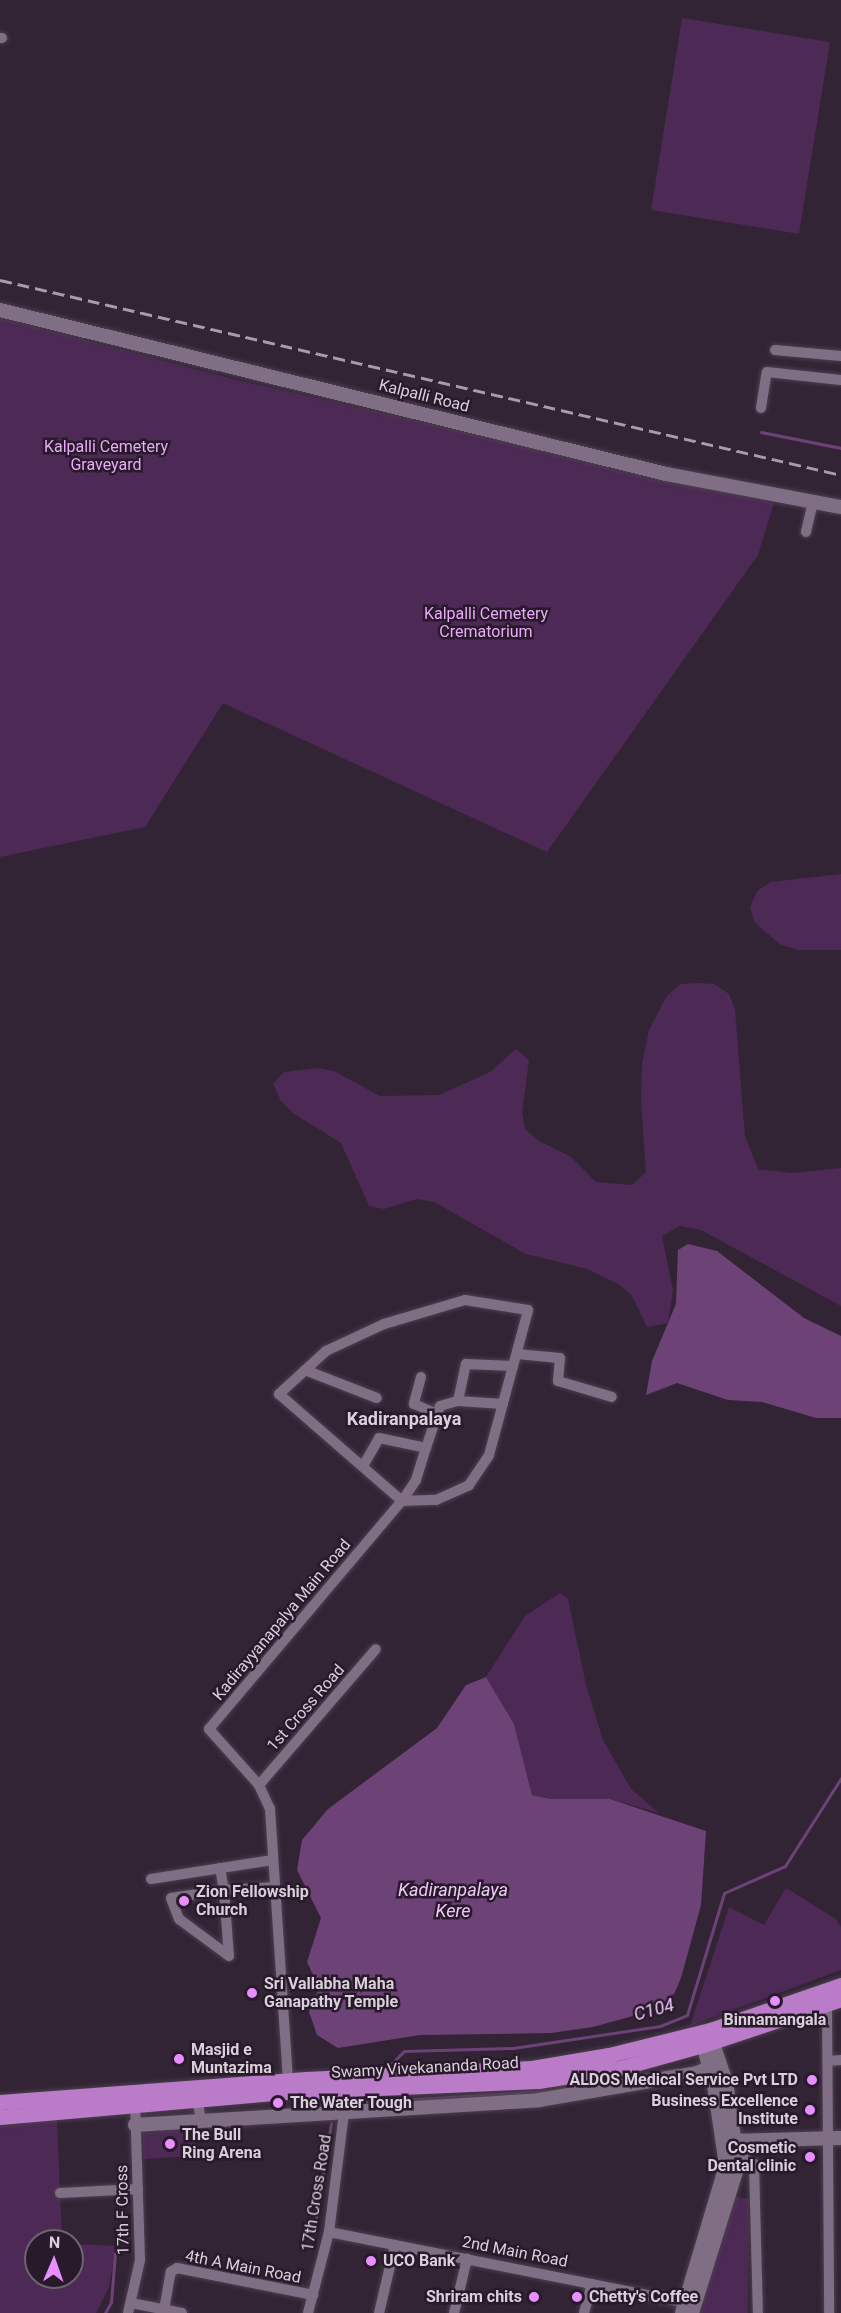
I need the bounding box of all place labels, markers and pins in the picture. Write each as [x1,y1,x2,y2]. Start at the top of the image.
place label: Zion Fellowship Church [196,1882,309,1920]
marker: Zion Fellowship Church [177,1894,191,1908]
place label: Sri Vallabha Maha Ganapathy Temple [264,1974,399,2012]
marker: Sri Vallabha Maha Ganapathy Temple [245,1986,259,2000]
marker: Binnamangala [768,1994,782,2008]
place label: Binnamangala [724,2010,826,2030]
place label: Masjid e Muntazima [191,2040,272,2078]
marker: Masjid e Muntazima [172,2052,186,2066]
place label: ALDOS Medical Service Pvt LTD [569,2070,798,2090]
marker: ALDOS Medical Service Pvt LTD [803,2071,821,2089]
place label: Business Excellence Institute [651,2091,798,2129]
place label: The Water Tough [290,2093,412,2113]
marker: The Water Tough [271,2096,285,2110]
marker: Business Excellence Institute [803,2103,817,2117]
place label: The Bull Ring Arena [182,2125,261,2163]
marker: The Bull Ring Arena [163,2137,177,2151]
place label: Cosmetic Dental clinic [707,2138,796,2176]
marker: Cosmetic Dental clinic [801,2148,819,2166]
place label: UCO Bank [383,2251,455,2271]
marker: UCO Bank [364,2254,378,2268]
place label: Shriram chits [426,2287,522,2307]
place label: Chetty's Coffee [589,2287,698,2307]
marker: Shriram chits [527,2290,541,2304]
marker: Chetty's Coffee [570,2290,584,2304]

